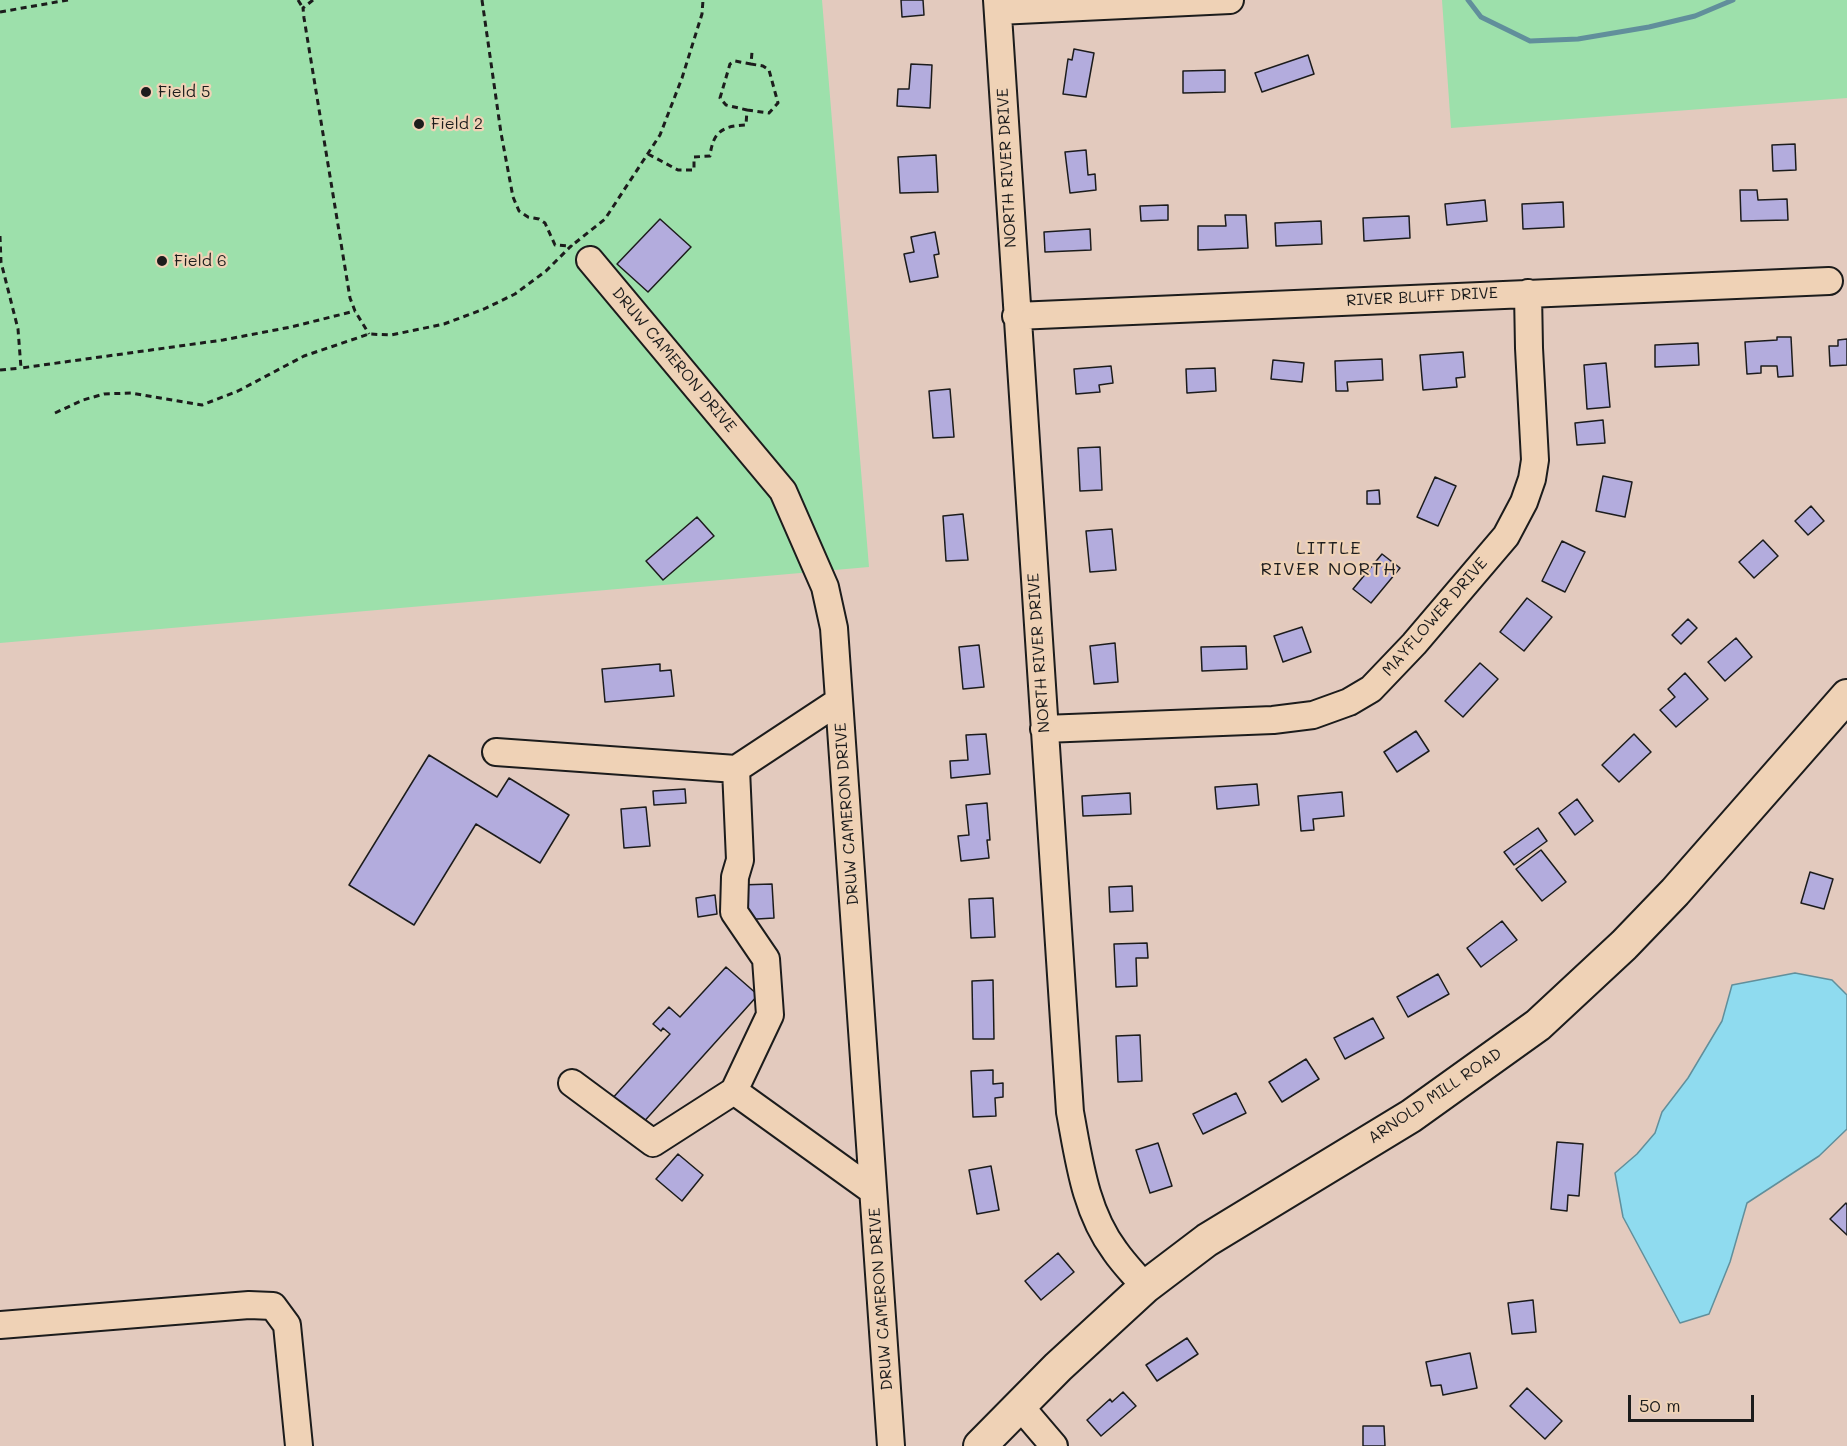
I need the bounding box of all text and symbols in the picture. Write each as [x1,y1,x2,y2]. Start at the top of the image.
place label: Field 5 [158,82,210,102]
marker: Field 5 [139,85,153,99]
street label: NORTH RIVER DRIVE [993,88,1021,248]
place label: Field 2 [431,114,483,134]
marker: Field 2 [412,117,426,131]
place label: Field 6 [174,251,227,271]
marker: Field 6 [155,254,169,268]
street label: RIVER BLUFF DRIVE [1346,283,1498,311]
street label: DRUW CAMERON DRIVE [608,284,740,436]
district label: LITTLE RIVER NORTH [1260,537,1398,580]
street label: MAYFLOWER DRIVE [1378,554,1492,680]
street label: NORTH RIVER DRIVE [1024,573,1054,733]
street label: DRUW CAMERON DRIVE [831,722,863,906]
street label: ARNOLD MILL ROAD [1365,1044,1505,1148]
street label: DRUW CAMERON DRIVE [865,1207,897,1391]
scale bar [1631,1383,1757,1421]
text: 50 m [1639,1393,1681,1417]

